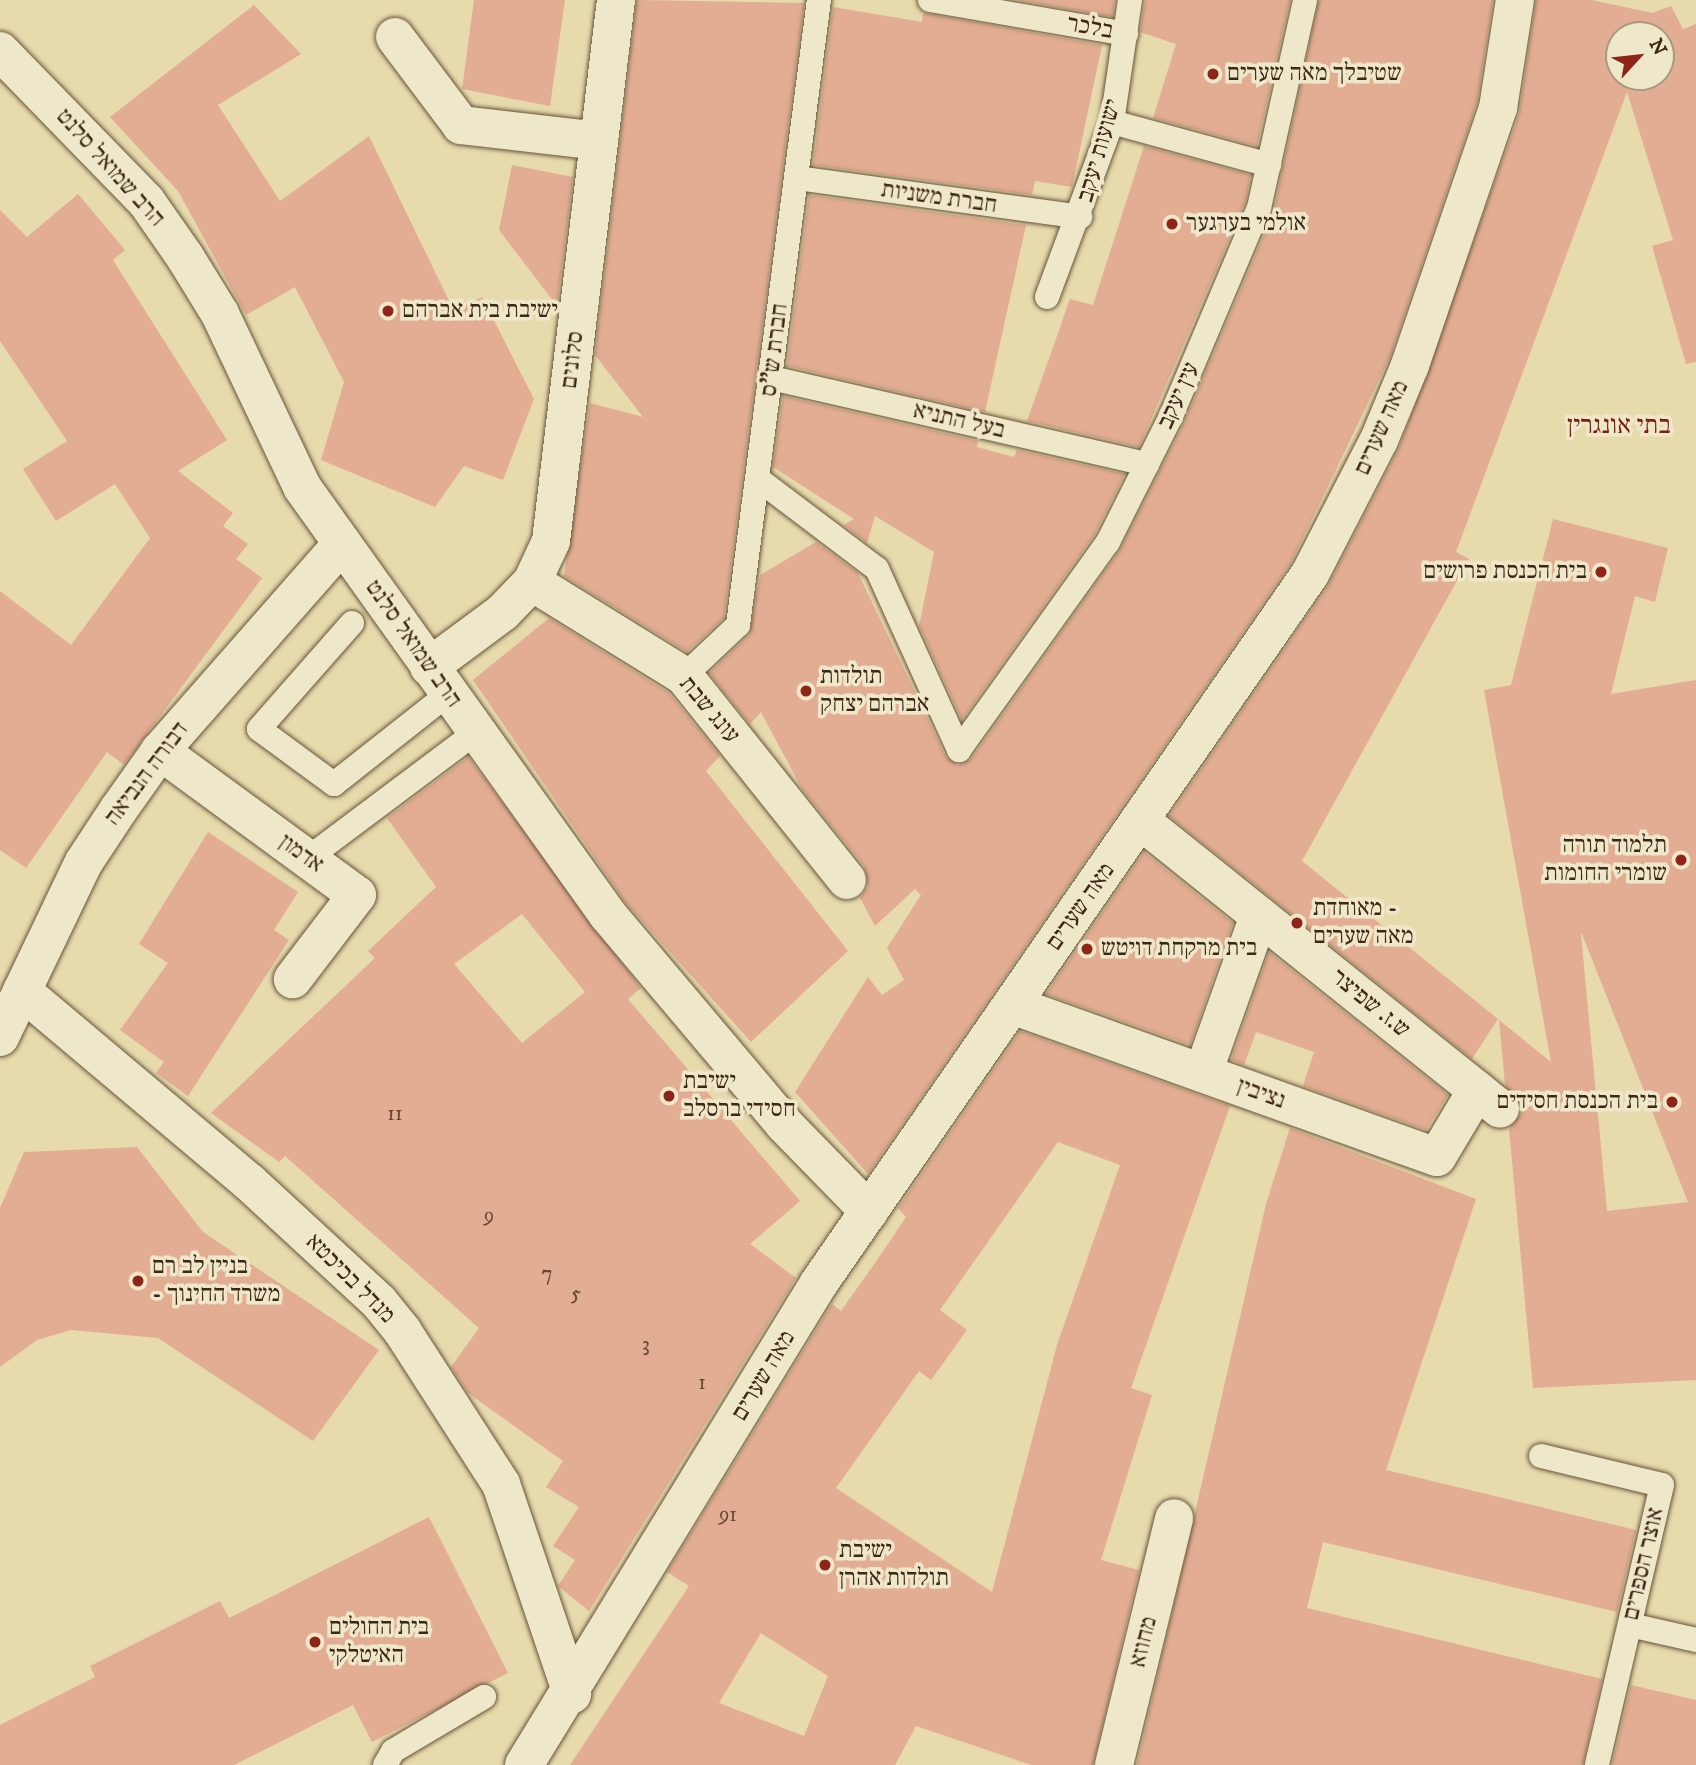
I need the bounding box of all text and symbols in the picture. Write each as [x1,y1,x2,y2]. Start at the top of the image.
street label: בלכר [1065,10,1115,46]
north arrow [1605,21,1675,91]
text: N [1644,35,1671,59]
place label: שטיבלך מאה שערים [1227,60,1402,88]
marker: שטיבלך מאה שערים [1205,66,1221,82]
street label: ישועות יעקב [1072,96,1128,206]
street label: הרב שמואל סלנט [49,103,171,233]
street label: חברת משניות [879,176,999,220]
place label: אולמי בערגער [1186,210,1306,238]
marker: אולמי בערגער [1164,216,1180,232]
place label: ישיבת בית אברהם [402,297,558,325]
street label: חברת ש"ס [755,302,795,398]
marker: ישיבת בית אברהם [380,303,396,319]
street label: סלונים [555,330,591,390]
street label: עין יעקב [1152,358,1206,434]
street label: מאה שערים [1348,376,1416,480]
street label: בעל התניא [910,396,1008,446]
district label: בתי אונגרין [1567,410,1671,442]
place label: בית הכנסת פרושים [1423,558,1587,586]
marker: בית הכנסת פרושים [1593,564,1609,580]
street label: הרב שמואל סלנט [358,575,468,713]
place label: תולדות אברהם יצחק [820,663,930,719]
street label: עונג שבת [673,670,745,750]
marker: תולדות אברהם יצחק [798,683,814,699]
street label: דבורה הנביאה [99,716,195,832]
street label: אדמון [273,828,329,880]
place label: תלמוד תורה שומרי החומות [1544,832,1667,888]
marker: תלמוד תורה שומרי החומות [1673,852,1689,868]
street label: מאה שערים [1040,858,1122,956]
place label: מאוחדת - מאה שערים [1313,895,1414,951]
marker: מאוחדת - מאה שערים [1287,913,1307,933]
place label: בית מרקחת דויטש [1101,935,1257,963]
marker: בית מרקחת דויטש [1079,941,1095,957]
street label: ש.ז. שפיצר [1325,963,1415,1045]
place label: ישיבת חסידי ברסלב [683,1068,796,1124]
street label: נציבין [1233,1072,1289,1116]
marker: ישיבת חסידי ברסלב [661,1088,677,1104]
place label: בית הכנסת חסידים [1497,1088,1658,1116]
marker: בית הכנסת חסידים [1664,1094,1680,1110]
house number: 11 [387,1101,403,1127]
house number: 9 [484,1203,494,1229]
street label: מנדל בכיכטא [299,1228,401,1330]
place label: בניין לב רם - משרד החינוך [152,1253,280,1309]
house number: 7 [541,1261,553,1287]
marker: בניין לב רם - משרד החינוך [130,1273,146,1289]
house number: 5 [571,1281,581,1307]
street label: מאה שערים [726,1325,802,1427]
house number: 3 [642,1332,650,1358]
house number: 1 [698,1370,706,1396]
house number: 91 [719,1502,737,1528]
street label: אוצר הספרים [1617,1505,1671,1623]
place label: ישיבת תולדות אהרן [839,1537,949,1593]
marker: ישיבת תולדות אהרן [817,1557,833,1573]
place label: בית החולים האיטלקי [329,1614,429,1670]
street label: מחוזא [1124,1614,1164,1670]
marker: בית החולים האיטלקי [307,1634,323,1650]

